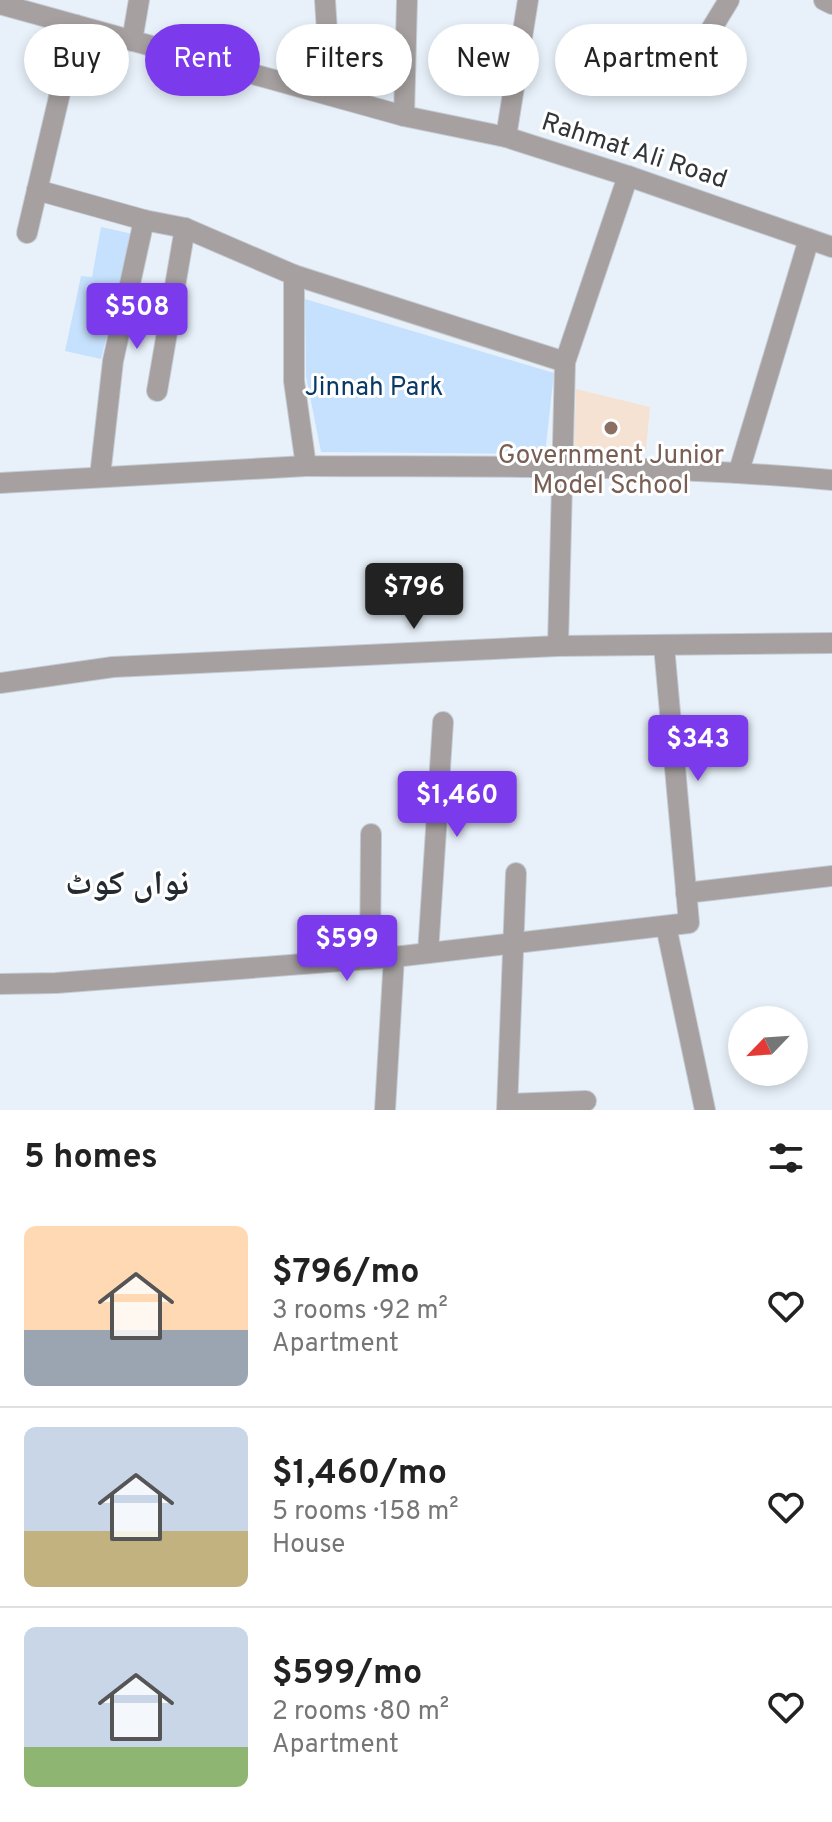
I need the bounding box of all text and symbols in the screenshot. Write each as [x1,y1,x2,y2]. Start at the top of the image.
chip: Buy [24,24,129,96]
chip: Rent [145,24,260,96]
chip: Filters [276,24,412,96]
chip: New [428,24,539,96]
chip: Apartment [555,24,747,96]
street label: Rahmat Ali Road [537,106,731,198]
pin: $508 [90,283,184,351]
text: $508 [105,292,169,325]
park label: Jinnah Park [305,372,443,405]
marker: Government Junior Model School [602,419,620,437]
place label: Government Junior Model School [498,440,724,503]
pin: $796 [367,563,461,631]
text: $796 [383,572,445,605]
pin: $343 [651,715,745,783]
text: $343 [666,724,730,757]
pin: $1,460 [392,771,522,839]
text: $1,460 [416,780,498,813]
district label: نواں کوٹ [65,864,189,907]
pin: $599 [300,915,394,983]
text: $599 [315,924,379,957]
north arrow [728,1006,808,1086]
map controls [728,1006,808,1086]
icon: filters [764,1136,808,1180]
text: 5 homes [24,1137,158,1180]
text: $796/mo [272,1252,420,1295]
icon: home [88,1258,184,1354]
icon: heart [764,1284,808,1328]
text: 3 rooms · 92 m² [272,1295,448,1328]
text: Apartment [272,1328,399,1361]
text: $1,460/mo [272,1453,447,1496]
icon: home [88,1459,184,1555]
icon: heart [764,1485,808,1529]
text: 5 rooms · 158 m² [272,1496,459,1529]
text: House [272,1529,345,1562]
text: $599/mo [272,1653,422,1696]
icon: home [88,1659,184,1755]
icon: heart [764,1685,808,1729]
text: 2 rooms · 80 m² [272,1696,449,1729]
text: Apartment [272,1729,399,1762]

